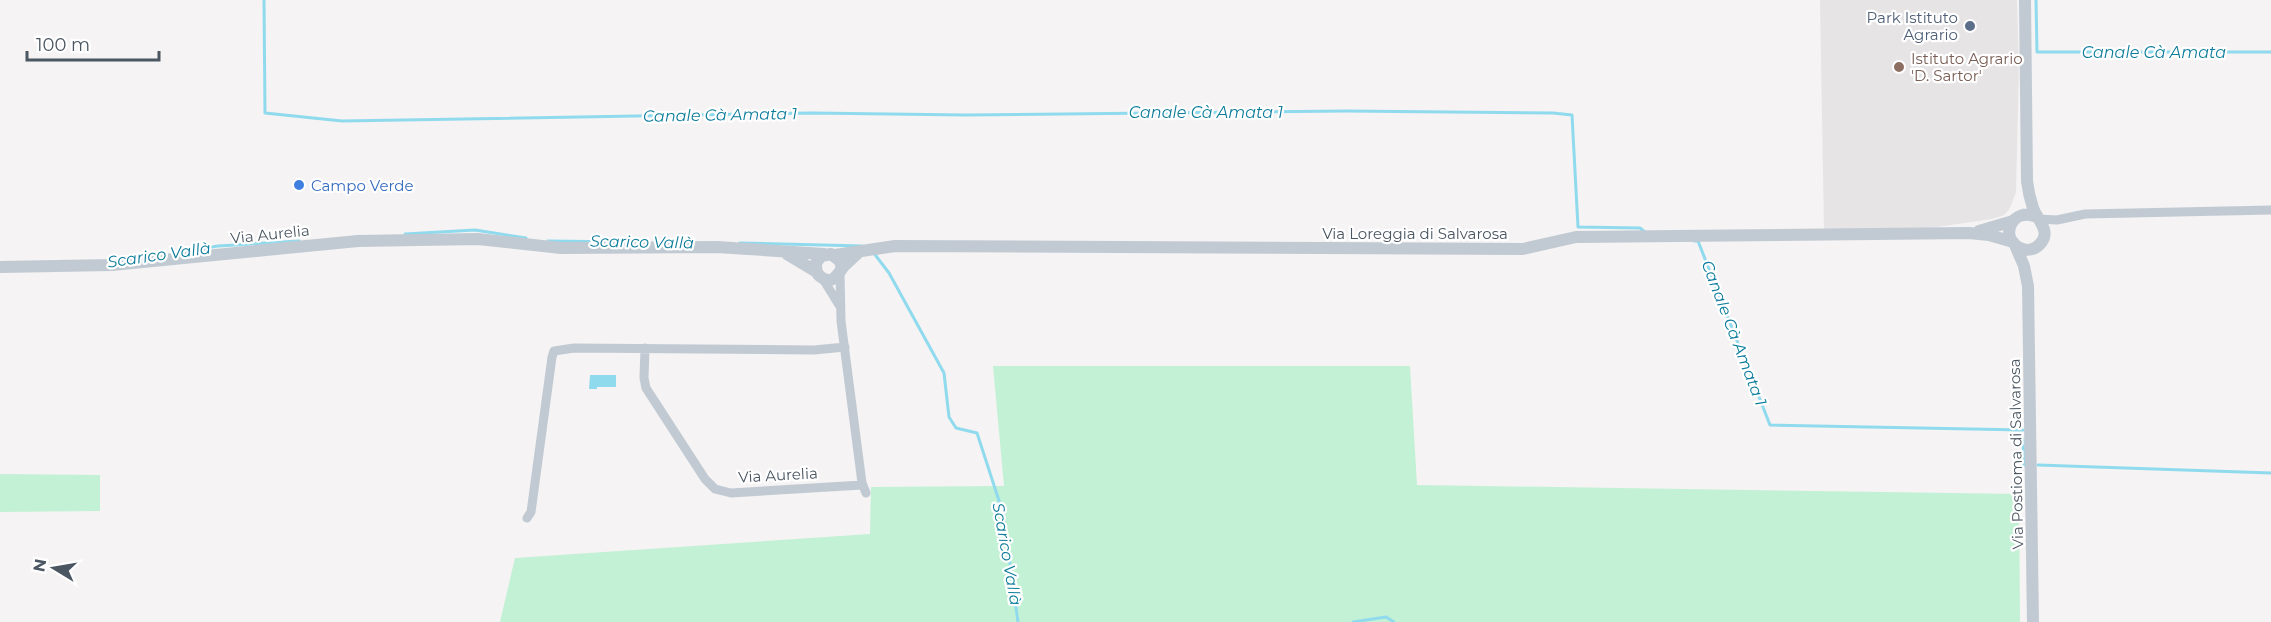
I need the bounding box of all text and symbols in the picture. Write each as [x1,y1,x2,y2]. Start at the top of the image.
place label: Park Istituto Agrario [1867,8,1958,44]
marker: Park Istituto Agrario [1963,19,1977,33]
scale bar [27,24,159,62]
text: 100 m [36,34,90,56]
water label: Canale Cà Amata [2082,43,2226,62]
place label: Istituto Agrario 'D. Sartor' [1911,49,2023,85]
marker: Istituto Agrario 'D. Sartor' [1892,60,1906,74]
water label: Canale Cà Amata 1 [1129,103,1283,122]
water label: Canale Cà Amata 1 [643,104,798,126]
place label: Campo Verde [311,176,414,195]
marker: Campo Verde [292,178,306,192]
street label: Via Aurelia [229,220,311,248]
street label: Via Loreggia di Salvarosa [1322,224,1508,243]
water label: Scarico Vallà [590,232,694,252]
water label: Scarico Vallà [106,238,212,272]
water label: Canale Cà Amata 1 [1697,258,1771,409]
street label: Via Postioma di Salvarosa [2005,358,2027,550]
street label: Via Aurelia [738,463,818,487]
water label: Scarico Vallà [989,501,1025,607]
north arrow [24,538,84,598]
text: N [29,557,50,573]

